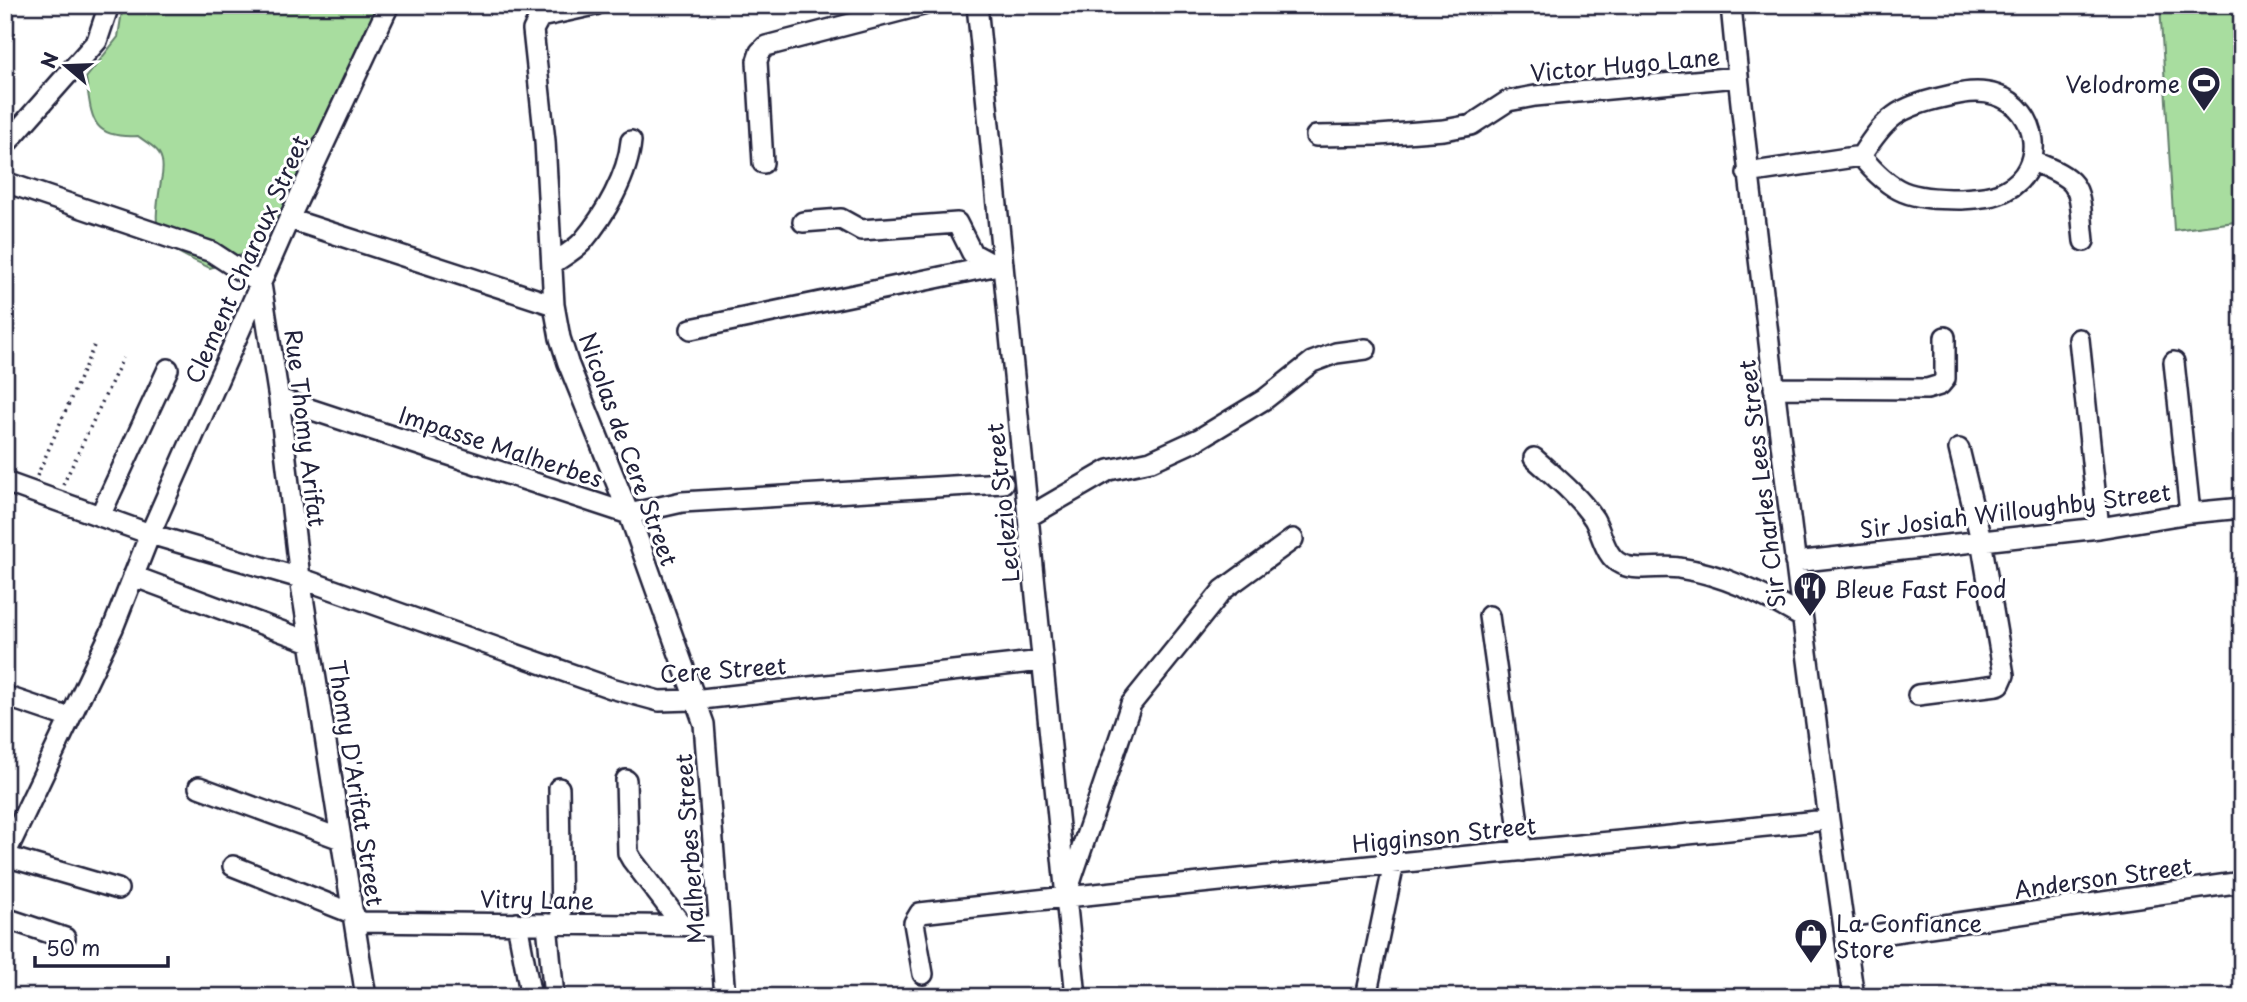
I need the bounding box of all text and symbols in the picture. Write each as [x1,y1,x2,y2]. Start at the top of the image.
north arrow [32,32,102,102]
street label: Victor Hugo Lane [1529,38,1721,90]
text: N [33,48,65,72]
sports icon: Velodrome [2185,64,2223,113]
place label: Velodrome [2065,66,2180,101]
street label: Clement Charoux Street [175,129,317,389]
street label: Rue Thomy Arifat [277,327,335,529]
street label: Nicolas de Cere Street [570,327,688,571]
street label: Sir Charles Lees Street [1728,358,1794,610]
street label: Impasse Malherbes [394,397,608,495]
street label: Leclezio Street [976,422,1028,584]
street label: Sir Josiah Willoughby Street [1857,474,2173,546]
restaurant icon: Bleue Fast Food [1791,569,1829,618]
place label: Bleue Fast Food [1834,571,2007,606]
street label: Cere Street [659,647,787,691]
street label: Thomy D'Arifat Street [320,658,394,908]
street label: Malherbes Street [665,752,713,946]
street label: Higginson Street [1350,807,1538,861]
street label: Anderson Street [2012,847,2194,907]
street label: Vitry Lane [480,881,594,917]
place label: La Confiance Store [1836,905,1982,966]
shop icon: La Confiance Store [1792,916,1830,965]
scale bar [35,925,168,969]
text: 50 m [46,931,100,963]

